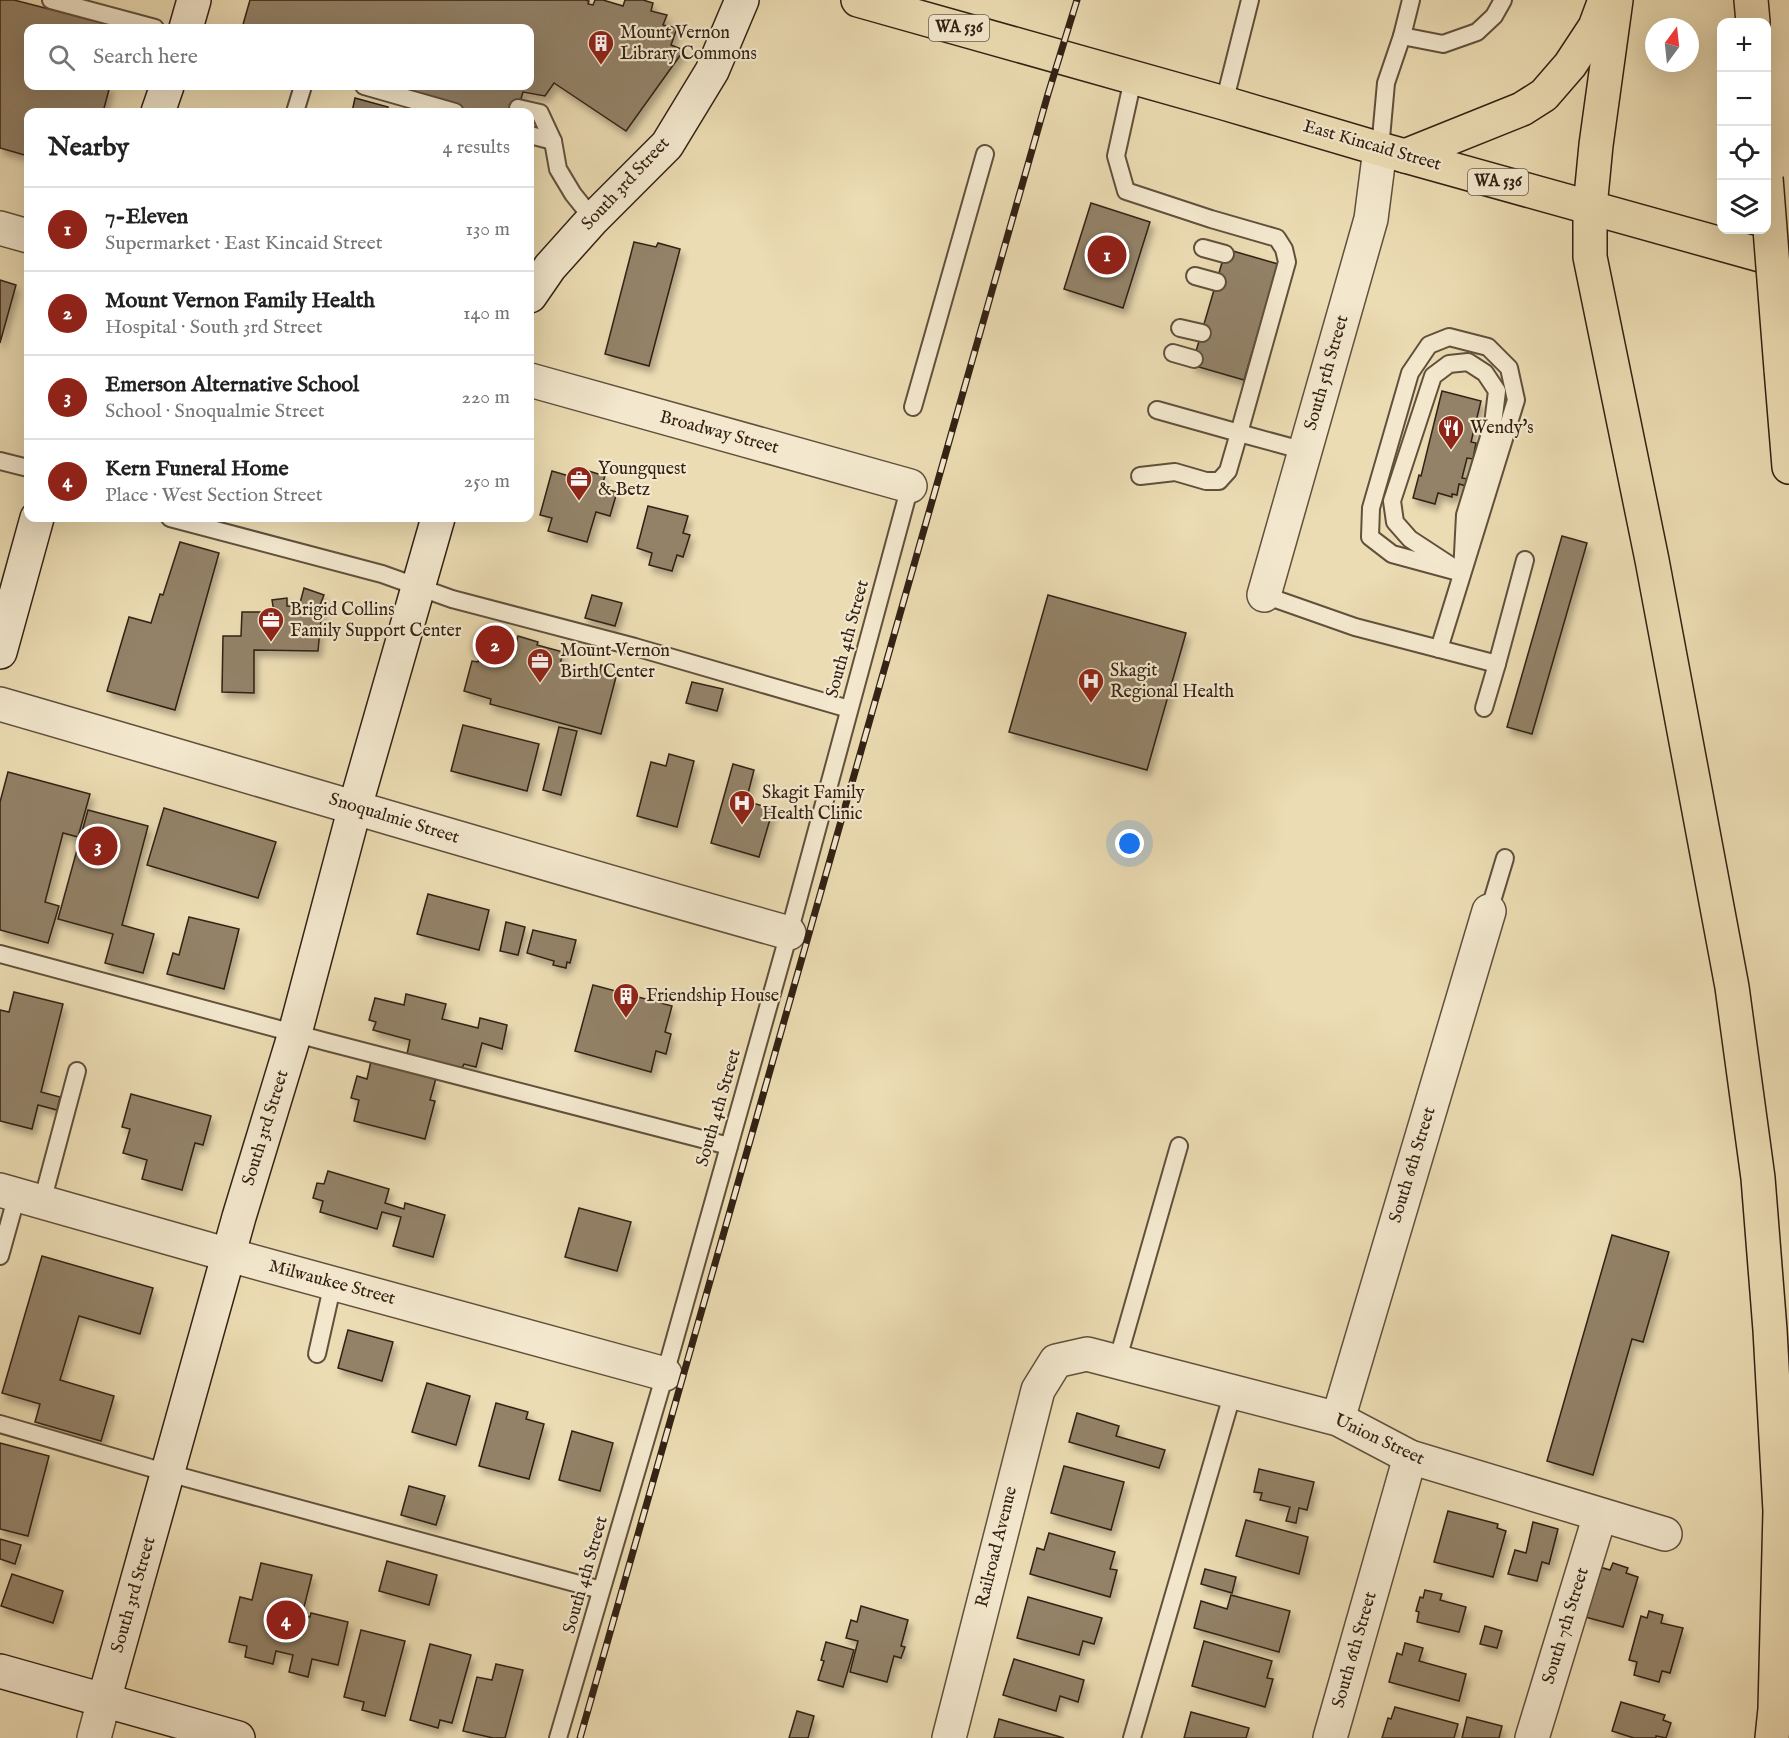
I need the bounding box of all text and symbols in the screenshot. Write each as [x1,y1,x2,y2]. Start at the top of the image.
road number: WA 536 [929,15,989,41]
north arrow [1645,18,1699,72]
map controls [1717,18,1771,234]
button: + [1717,18,1771,72]
place label: Mount Vernon Library Commons [620,22,757,66]
search box [24,24,534,90]
building icon: Mount Vernon Library Commons [586,28,616,66]
icon: search [45,41,78,74]
text: Search here [93,43,198,71]
button: − [1717,72,1771,126]
street label: East Kincaid Street [1300,115,1444,177]
button: locate [1717,126,1771,180]
text: Nearby [48,131,129,164]
street label: South 3rd Street [577,132,675,236]
text: 4 results [443,135,510,160]
road number: WA 536 [1468,169,1528,195]
button: layers [1717,180,1771,234]
text: 7-Eleven [105,203,188,231]
text: 1 [64,217,71,242]
text: 130 m [465,217,510,242]
text: Supermarket · East Kincaid Street [105,231,383,256]
pin: 1 [1088,232,1126,278]
text: Mount Vernon Family Health [105,287,375,315]
text: 2 [63,301,72,326]
text: 140 m [463,301,510,326]
street label: South 5th Street [1300,313,1354,433]
text: Hospital · South 3rd Street [105,315,323,340]
text: Emerson Alternative School [105,371,359,399]
text: 3 [64,385,71,410]
text: 220 m [462,385,510,410]
text: School · Snoqualmie Street [105,399,325,424]
street label: Broadway Street [657,406,781,460]
restaurant icon: Wendy's [1436,413,1466,451]
place label: Wendy's [1470,417,1534,440]
text: Kern Funeral Home [105,455,289,483]
place label: Youngquest & Betz [598,458,686,502]
office icon: Youngquest & Betz [564,464,594,502]
text: 4 [63,469,72,494]
text: 250 m [464,469,510,494]
text: Place · West Section Street [105,483,323,508]
street label: South 4th Street [821,578,875,700]
place label: Brigid Collins Family Support Center [290,599,462,643]
office icon: Brigid Collins Family Support Center [256,605,286,643]
pin: 2 [476,622,514,668]
place label: Mount Vernon Birth Center [560,640,670,684]
office icon: Mount Vernon Birth Center [525,646,555,684]
place label: Skagit Regional Health [1110,660,1235,704]
hospital icon: Skagit Regional Health [1076,666,1106,704]
place label: Skagit Family Health Clinic [762,782,865,826]
street label: Snoqualmie Street [326,788,462,850]
hospital icon: Skagit Family Health Clinic [727,788,757,826]
pin: 3 [78,824,118,868]
your location [1115,829,1144,858]
building icon: Friendship House [611,981,641,1019]
place label: Friendship House [646,985,779,1008]
street label: South 4th Street [691,1047,747,1169]
street label: South 3rd Street [238,1068,294,1188]
street label: South 6th Street [1384,1104,1442,1226]
street label: Milwaukee Street [266,1255,398,1311]
street label: Union Street [1330,1409,1428,1471]
street label: Railroad Avenue [971,1484,1023,1610]
street label: South 4th Street [558,1514,614,1636]
street label: South 3rd Street [106,1534,162,1656]
street label: South 7th Street [1537,1565,1595,1687]
street label: South 6th Street [1327,1589,1383,1711]
pin: 4 [266,1598,306,1642]

